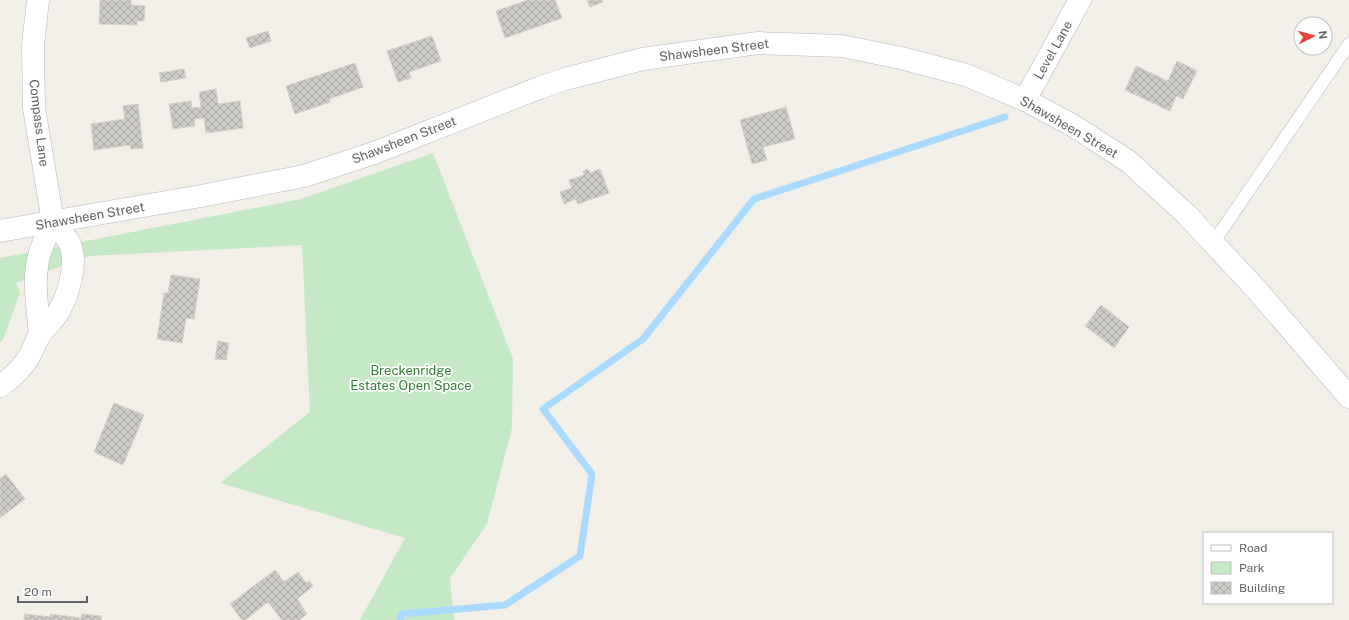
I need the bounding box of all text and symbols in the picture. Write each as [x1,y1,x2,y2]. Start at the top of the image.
north arrow [1293,16,1333,56]
street label: Level Lane [1031,18,1075,82]
text: N [1317,30,1329,40]
street label: Shawsheen Street [658,36,770,64]
street label: Compass Lane [26,78,52,168]
street label: Shawsheen Street [1017,93,1121,161]
street label: Shawsheen Street [350,113,458,167]
street label: Shawsheen Street [34,199,146,233]
park label: Breckenridge Estates Open Space [350,363,472,393]
legend [1203,532,1333,604]
text: Road [1239,541,1267,555]
text: Park [1239,561,1265,575]
scale bar [18,578,87,604]
text: Building [1239,581,1285,595]
text: 20 m [24,585,52,599]

